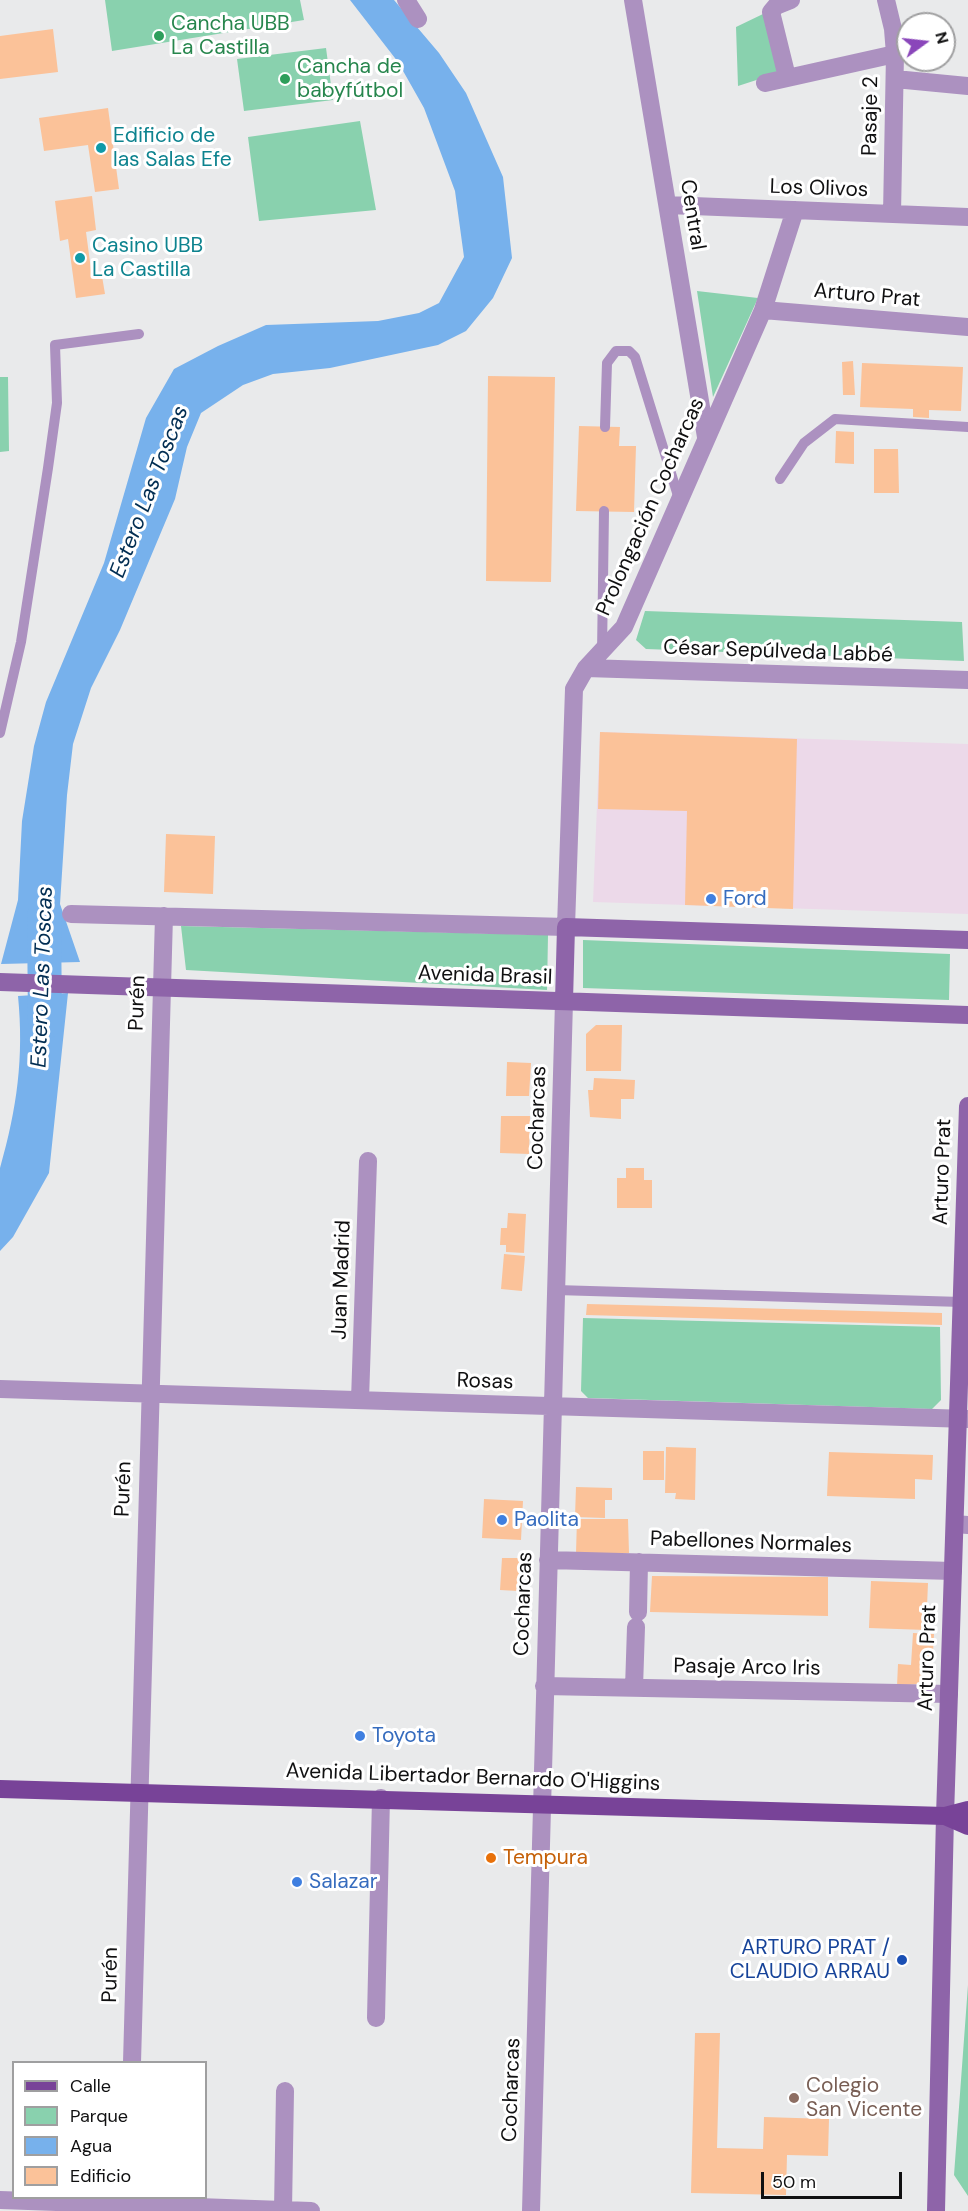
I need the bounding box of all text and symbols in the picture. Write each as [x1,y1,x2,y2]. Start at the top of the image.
place label: Cancha UBB La Castilla [171,11,290,61]
north arrow [896,12,956,72]
marker: Cancha UBB La Castilla [152,29,166,43]
text: N [930,29,954,46]
place label: Cancha de babyfútbol [297,54,403,104]
marker: Cancha de babyfútbol [278,72,292,86]
street label: Pasaje 2 [858,76,884,156]
place label: Edificio de las Salas Efe [113,123,232,173]
marker: Edificio de las Salas Efe [94,141,108,155]
street label: Los Olivos [769,175,869,203]
street label: Central [674,178,710,252]
place label: Casino UBB La Castilla [92,233,203,283]
marker: Casino UBB La Castilla [73,251,87,265]
street label: Arturo Prat [813,279,921,313]
street label: Prolongación Cocharcas [592,394,710,620]
water label: Estero Las Toscas [105,402,195,582]
street label: César Sepúlveda Labbé [663,635,893,669]
water label: Estero Las Toscas [27,886,59,1068]
place label: Ford [723,886,767,912]
marker: Ford [704,892,718,906]
street label: Avenida Brasil [417,961,553,991]
street label: Purén [124,975,152,1031]
street label: Cocharcas [524,1065,552,1171]
street label: Arturo Prat [929,1118,957,1226]
street label: Juan Madrid [327,1220,357,1340]
street label: Rosas [456,1368,514,1396]
street label: Purén [110,1461,138,1517]
place label: Paolita [514,1507,579,1533]
marker: Paolita [495,1513,509,1527]
street label: Pabellones Normales [650,1527,852,1559]
street label: Cocharcas [510,1551,538,1657]
street label: Arturo Prat [914,1604,942,1712]
street label: Pasaje Arco Iris [673,1654,821,1682]
place label: Toyota [372,1723,436,1749]
marker: Toyota [353,1729,367,1743]
street label: Avenida Libertador Bernardo O'Higgins [285,1759,661,1797]
place label: Tempura [503,1845,588,1871]
marker: Tempura [484,1851,498,1865]
place label: Salazar [309,1869,378,1895]
marker: Salazar [290,1875,304,1889]
place label: ARTURO PRAT / CLAUDIO ARRAU [730,1935,890,1985]
street label: Purén [98,1947,124,2003]
marker: ARTURO PRAT / CLAUDIO ARRAU [895,1953,909,1967]
street label: Cocharcas [498,2037,526,2143]
legend [12,2061,207,2199]
place label: Colegio San Vicente [806,2073,922,2123]
text: Calle [70,2074,111,2098]
marker: Colegio San Vicente [787,2091,801,2105]
text: Parque [70,2104,128,2128]
text: Agua [70,2134,112,2158]
scale bar [764,2160,905,2198]
text: Edificio [70,2164,131,2188]
text: 50 m [772,2170,816,2194]

